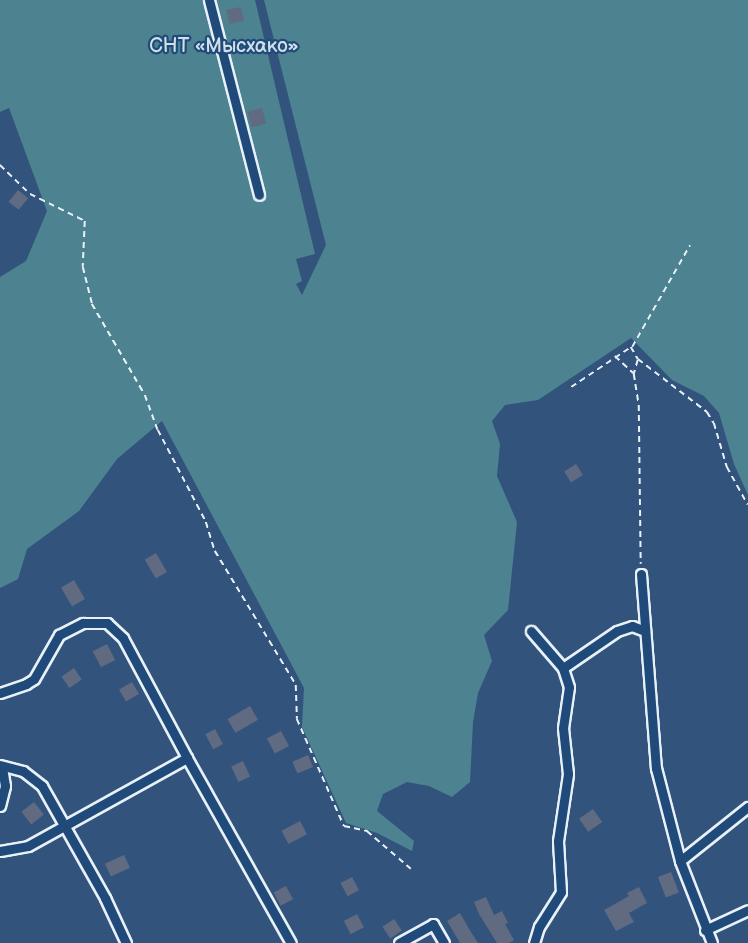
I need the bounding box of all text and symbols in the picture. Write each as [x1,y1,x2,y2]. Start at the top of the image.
park label: СНТ «Мысхако» [149,34,299,58]

